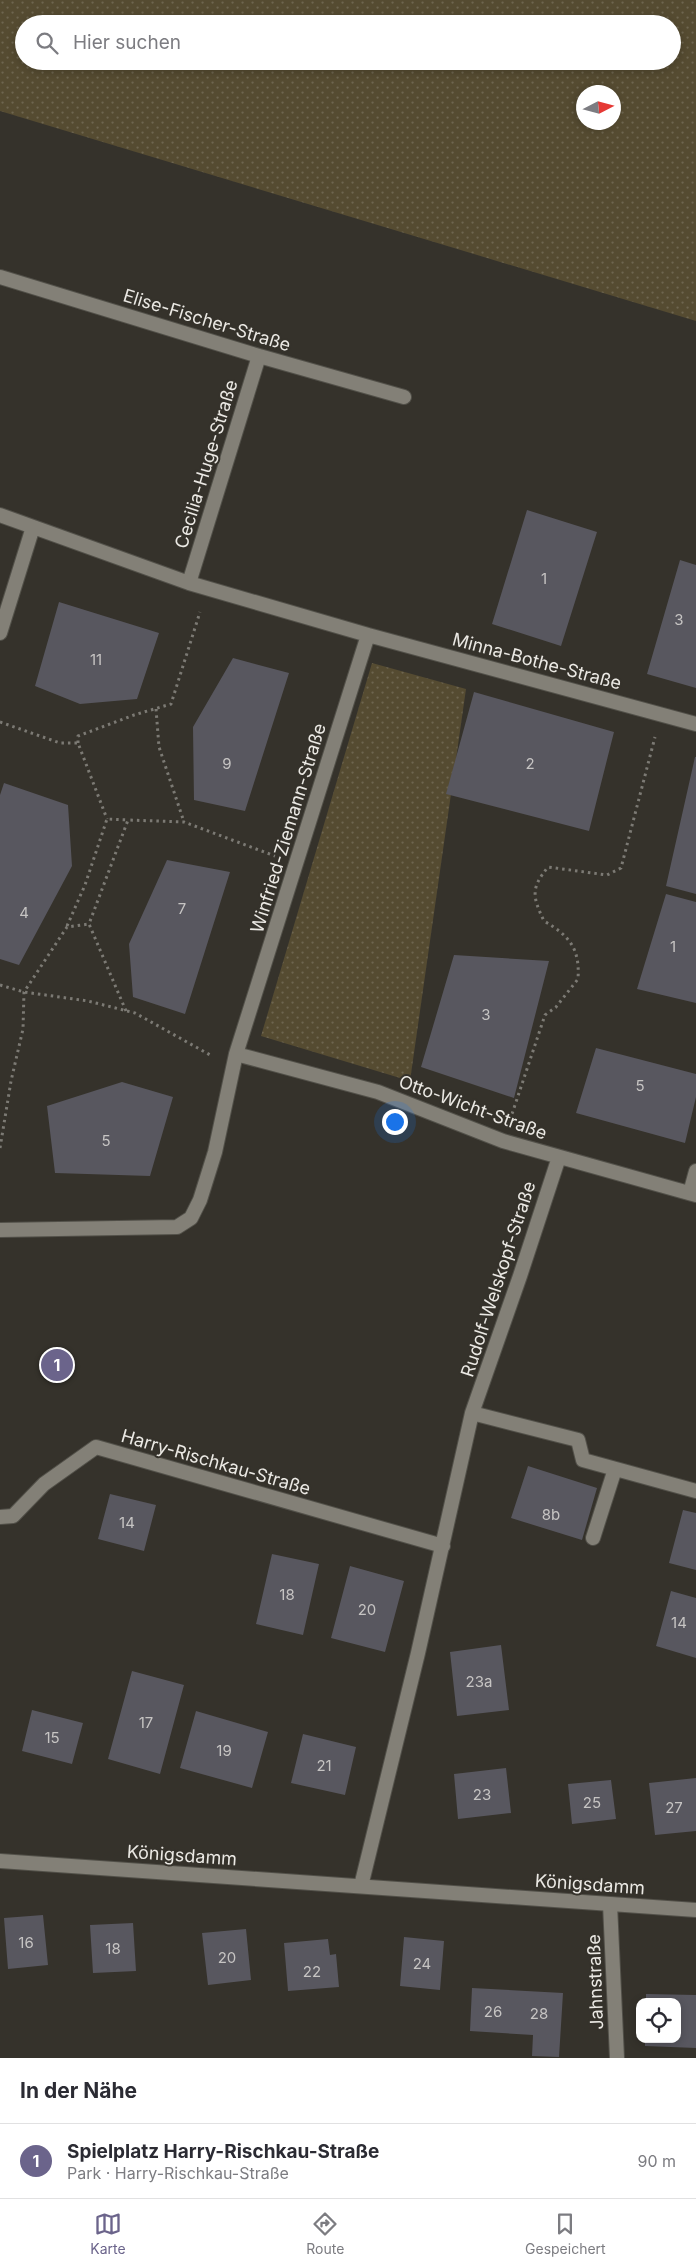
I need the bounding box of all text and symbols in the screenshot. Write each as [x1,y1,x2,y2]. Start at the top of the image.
search box [15,15,681,70]
icon: search [33,29,61,57]
text: Hier suchen [73,31,181,54]
north arrow [576,85,621,130]
street label: Elise-Fischer-Straße [121,285,293,355]
street label: Cecilia-Huge-Straße [170,377,242,551]
house number: 1 [541,569,547,588]
house number: 3 [674,610,684,629]
street label: Minna-Bothe-Straße [450,628,624,694]
house number: 11 [90,650,102,669]
street label: Winfried-Ziemann-Straße [246,721,330,935]
house number: 9 [222,754,232,773]
house number: 2 [525,754,535,773]
house number: 7 [178,899,186,918]
house number: 4 [19,903,29,922]
house number: 1 [670,937,676,956]
house number: 3 [481,1005,491,1024]
street label: Otto-Wicht-Straße [396,1070,550,1144]
house number: 5 [635,1076,645,1095]
your location [382,1109,408,1135]
house number: 5 [101,1131,111,1150]
street label: Rudolf-Welskopf-Straße [456,1178,540,1380]
pin: 1 [41,1346,73,1384]
street label: Harry-Rischkau-Straße [119,1425,313,1499]
house number: 8b [542,1505,560,1524]
house number: 14 [119,1513,135,1532]
house number: 18 [279,1585,295,1604]
house number: 20 [358,1600,376,1619]
house number: 14 [671,1613,687,1632]
house number: 23a [466,1672,492,1691]
house number: 17 [139,1713,153,1732]
house number: 15 [44,1728,60,1747]
house number: 19 [216,1741,232,1760]
house number: 21 [316,1756,332,1775]
house number: 23 [473,1785,491,1804]
house number: 25 [583,1793,601,1812]
house number: 27 [665,1798,683,1817]
street label: Königsdamm [126,1841,238,1869]
street label: Königsdamm [534,1870,646,1898]
house number: 16 [18,1933,34,1952]
street label: Jahnstraße [583,1934,607,2030]
house number: 18 [105,1939,121,1958]
house number: 20 [218,1948,236,1967]
house number: 24 [413,1954,431,1973]
house number: 22 [303,1962,321,1981]
map controls [636,1998,681,2043]
button: locate [636,1998,681,2043]
house number: 26 [484,2002,502,2021]
house number: 28 [530,2004,548,2023]
text: In der Nähe [20,2078,137,2103]
text: Spielplatz Harry-Rischkau-Straße [67,2140,379,2163]
text: 1 [33,2151,39,2171]
text: 90 m [637,2151,676,2171]
text: Park · Harry-Rischkau-Straße [67,2163,289,2183]
tab: Karte [90,2210,126,2257]
tab: Route [306,2210,344,2257]
tab: Gespeichert [525,2210,606,2257]

